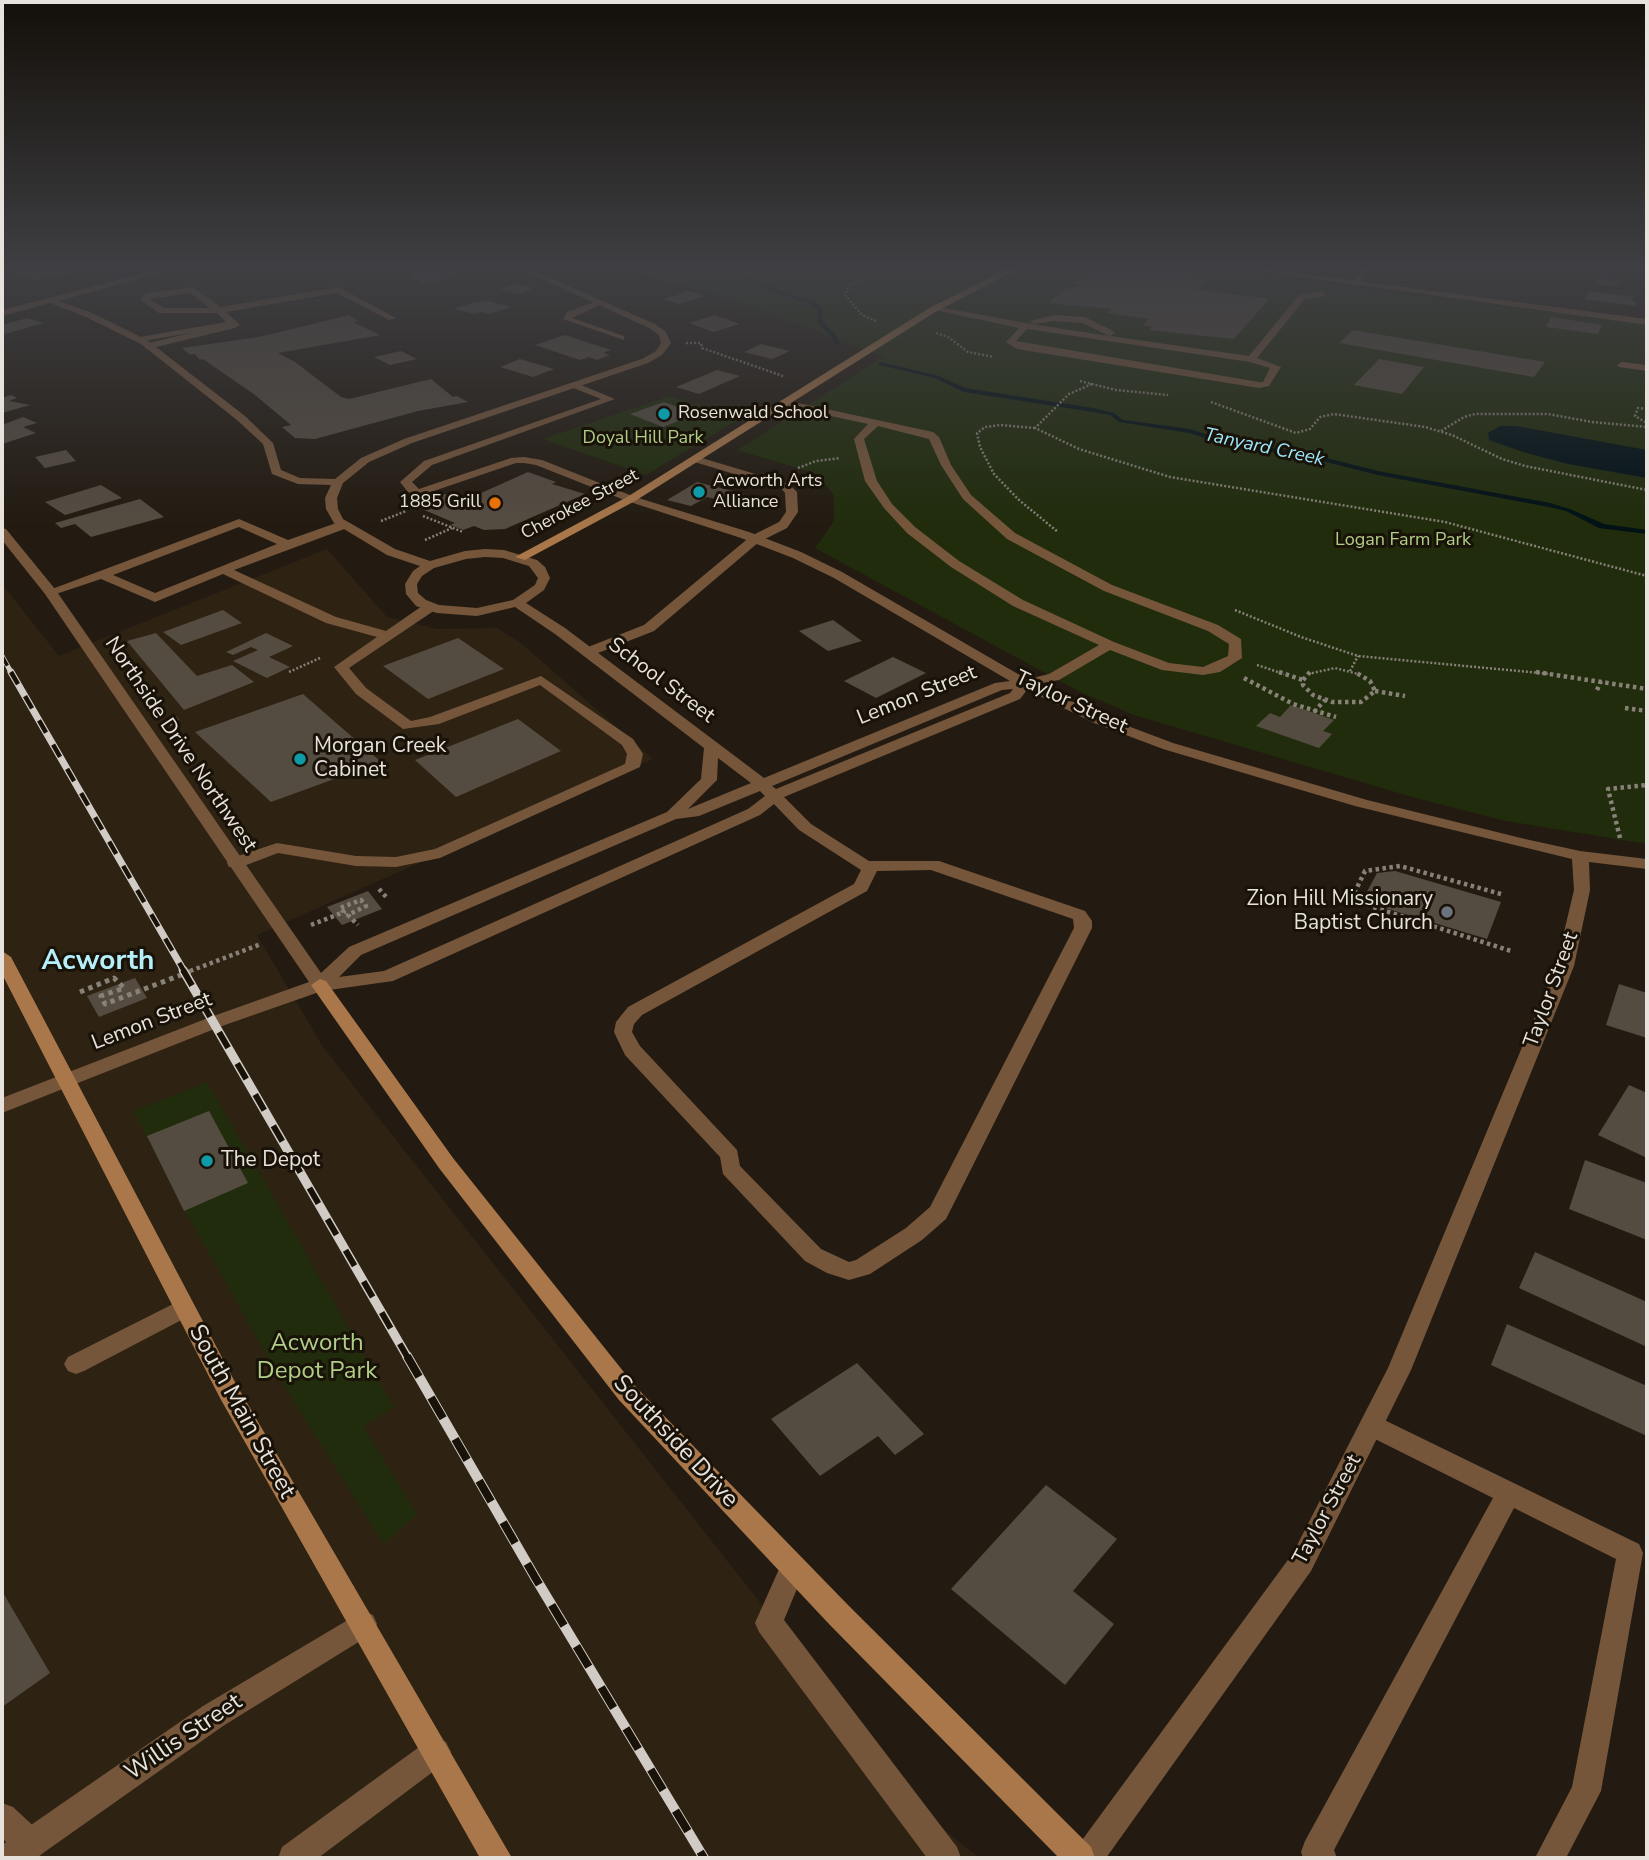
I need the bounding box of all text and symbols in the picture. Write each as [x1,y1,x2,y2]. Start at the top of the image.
place label: Rosenwald School [678,403,828,425]
marker: Rosenwald School [656,406,672,422]
water label: Tanyard Creek [1202,424,1326,472]
park label: Doyal Hill Park [583,428,703,450]
street label: Cherokee Street [518,465,642,545]
place label: Acworth Arts Alliance [713,471,823,514]
marker: Acworth Arts Alliance [691,484,707,500]
place label: 1885 Grill [399,492,481,514]
marker: 1885 Grill [487,495,503,511]
park label: Logan Farm Park [1335,530,1471,552]
street label: Northside Drive Northwest [99,633,261,857]
street label: School Street [603,633,719,729]
street label: Lemon Street [854,661,980,731]
street label: Taylor Street [1011,666,1131,740]
place label: Morgan Creek Cabinet [314,734,446,784]
marker: Morgan Creek Cabinet [292,751,308,767]
place label: Zion Hill Missionary Baptist Church [1246,887,1433,937]
marker: Zion Hill Missionary Baptist Church [1439,904,1455,920]
street label: Taylor Street [1519,929,1585,1051]
district label: Acworth [42,945,154,979]
street label: Lemon Street [88,988,216,1056]
place label: The Depot [221,1148,320,1174]
marker: The Depot [199,1153,215,1169]
street label: South Main Street [181,1320,301,1504]
park label: Acworth Depot Park [257,1330,377,1386]
street label: Southside Drive [606,1370,744,1514]
street label: Taylor Street [1289,1451,1367,1569]
street label: Willis Street [120,1688,248,1788]

